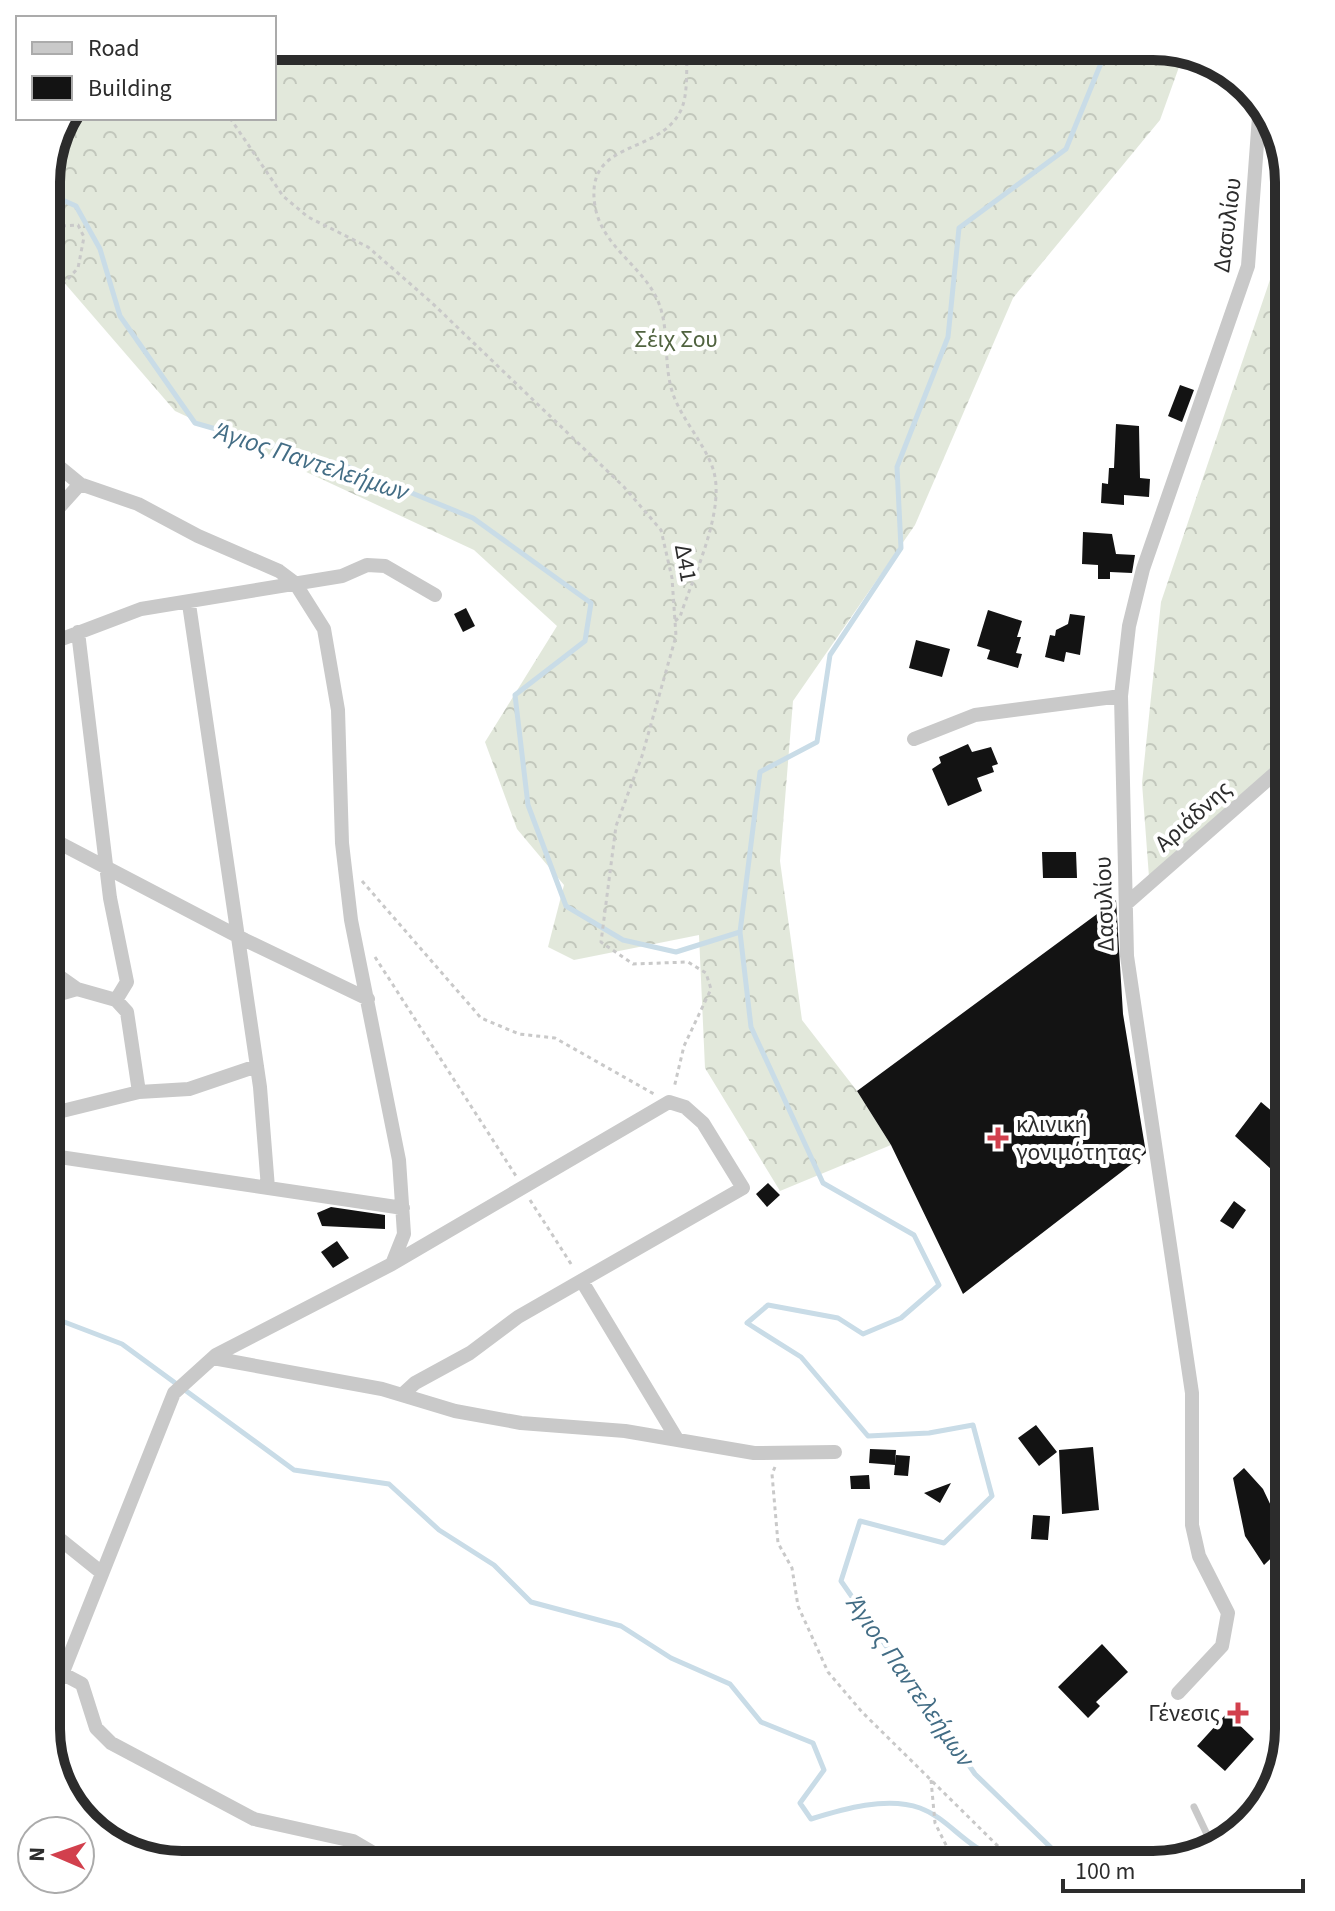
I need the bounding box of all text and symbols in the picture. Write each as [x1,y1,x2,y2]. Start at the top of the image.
legend [16,16,276,120]
text: Road [88,31,140,66]
text: Building [88,71,172,106]
street label: Δασυλίου [1204,176,1251,275]
park label: Σέιχ Σου [634,322,718,357]
water label: Άγιος Παντελεήμων [209,412,415,511]
street label: Δ41 [665,541,706,585]
street label: Αριάδνης [1147,772,1240,860]
street label: Δασυλίου [1085,856,1124,952]
place label: κλινική γονιμότητας [1016,1107,1142,1170]
marker: κλινική γονιμότητας [987,1127,1009,1149]
water label: Άγιος Παντελεήμων [837,1587,984,1776]
place label: Γένεσις [1148,1696,1220,1731]
marker: Γένεσις [1227,1702,1249,1724]
north arrow [16,1815,96,1895]
scale bar [1063,1843,1303,1893]
text: N [21,1846,53,1862]
text: 100 m [1075,1854,1135,1889]

